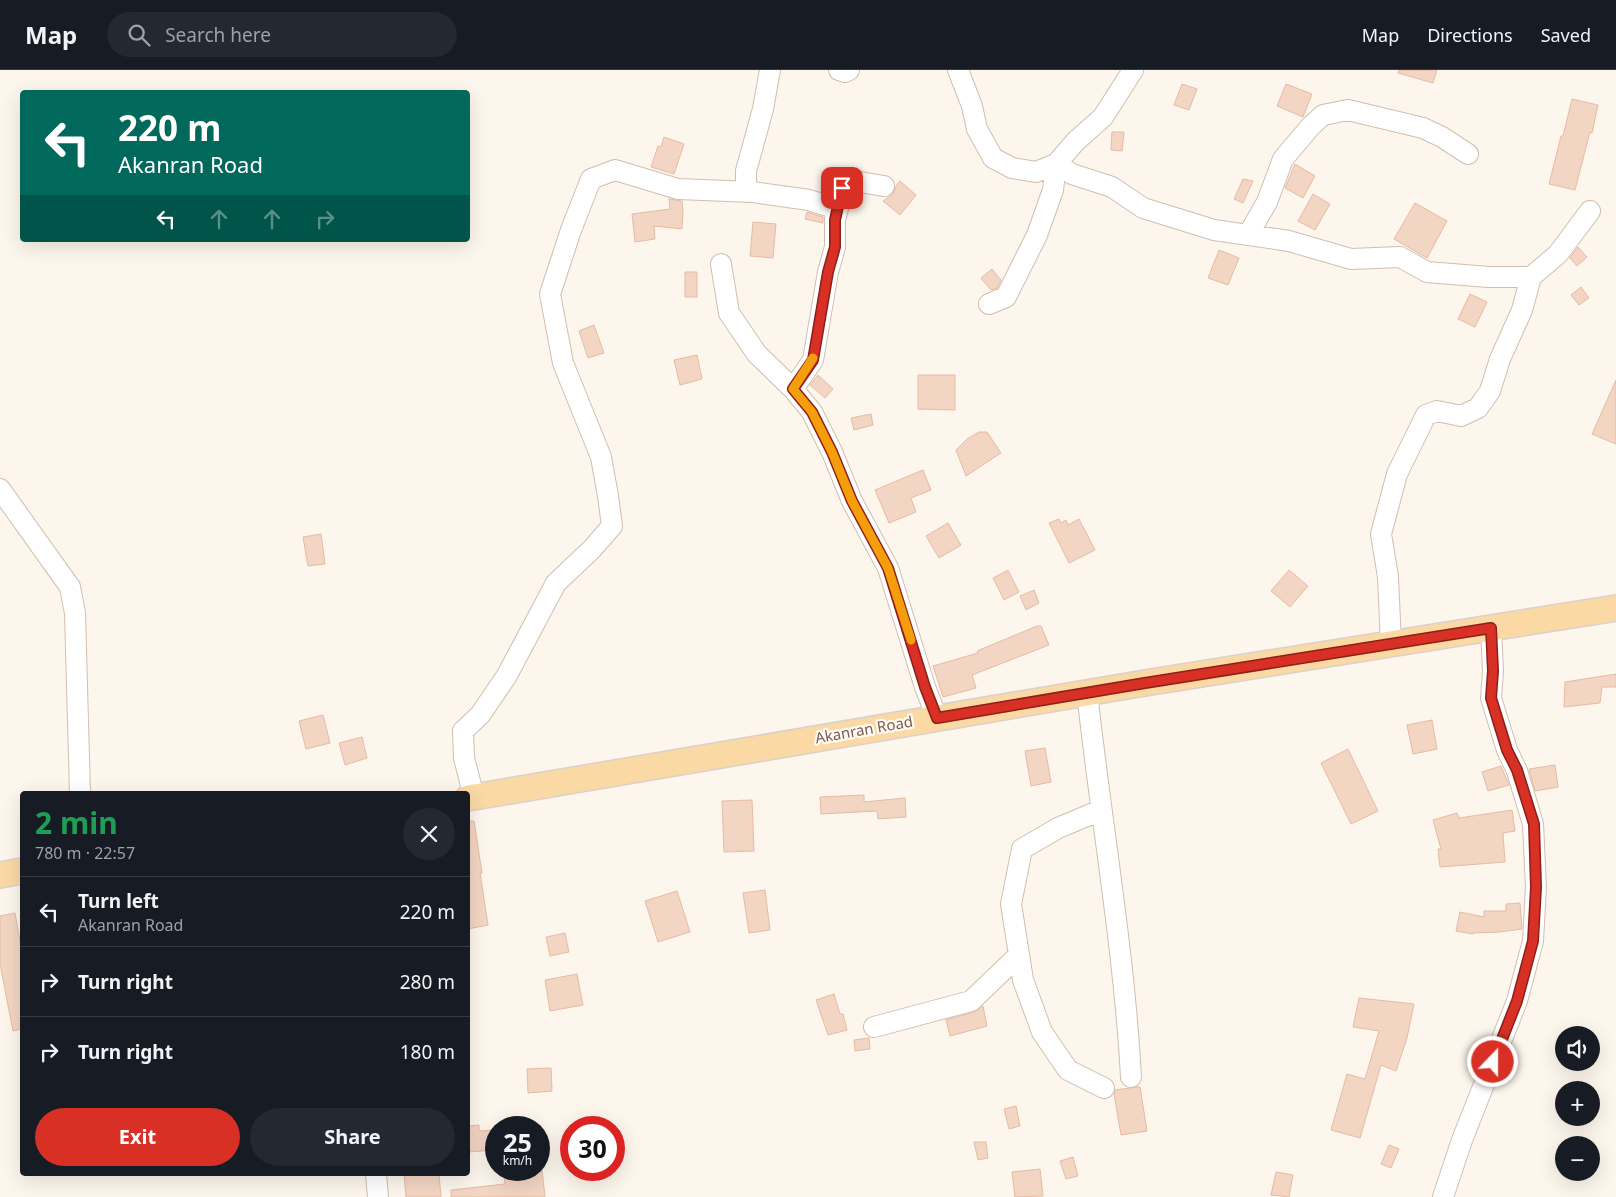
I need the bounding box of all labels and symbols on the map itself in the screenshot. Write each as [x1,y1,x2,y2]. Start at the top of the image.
pin [821,167,863,209]
street label: Akanran Road [813,711,914,747]
position arrow [1466,1035,1518,1087]
speed limit sign: 30 [560,1116,625,1181]

